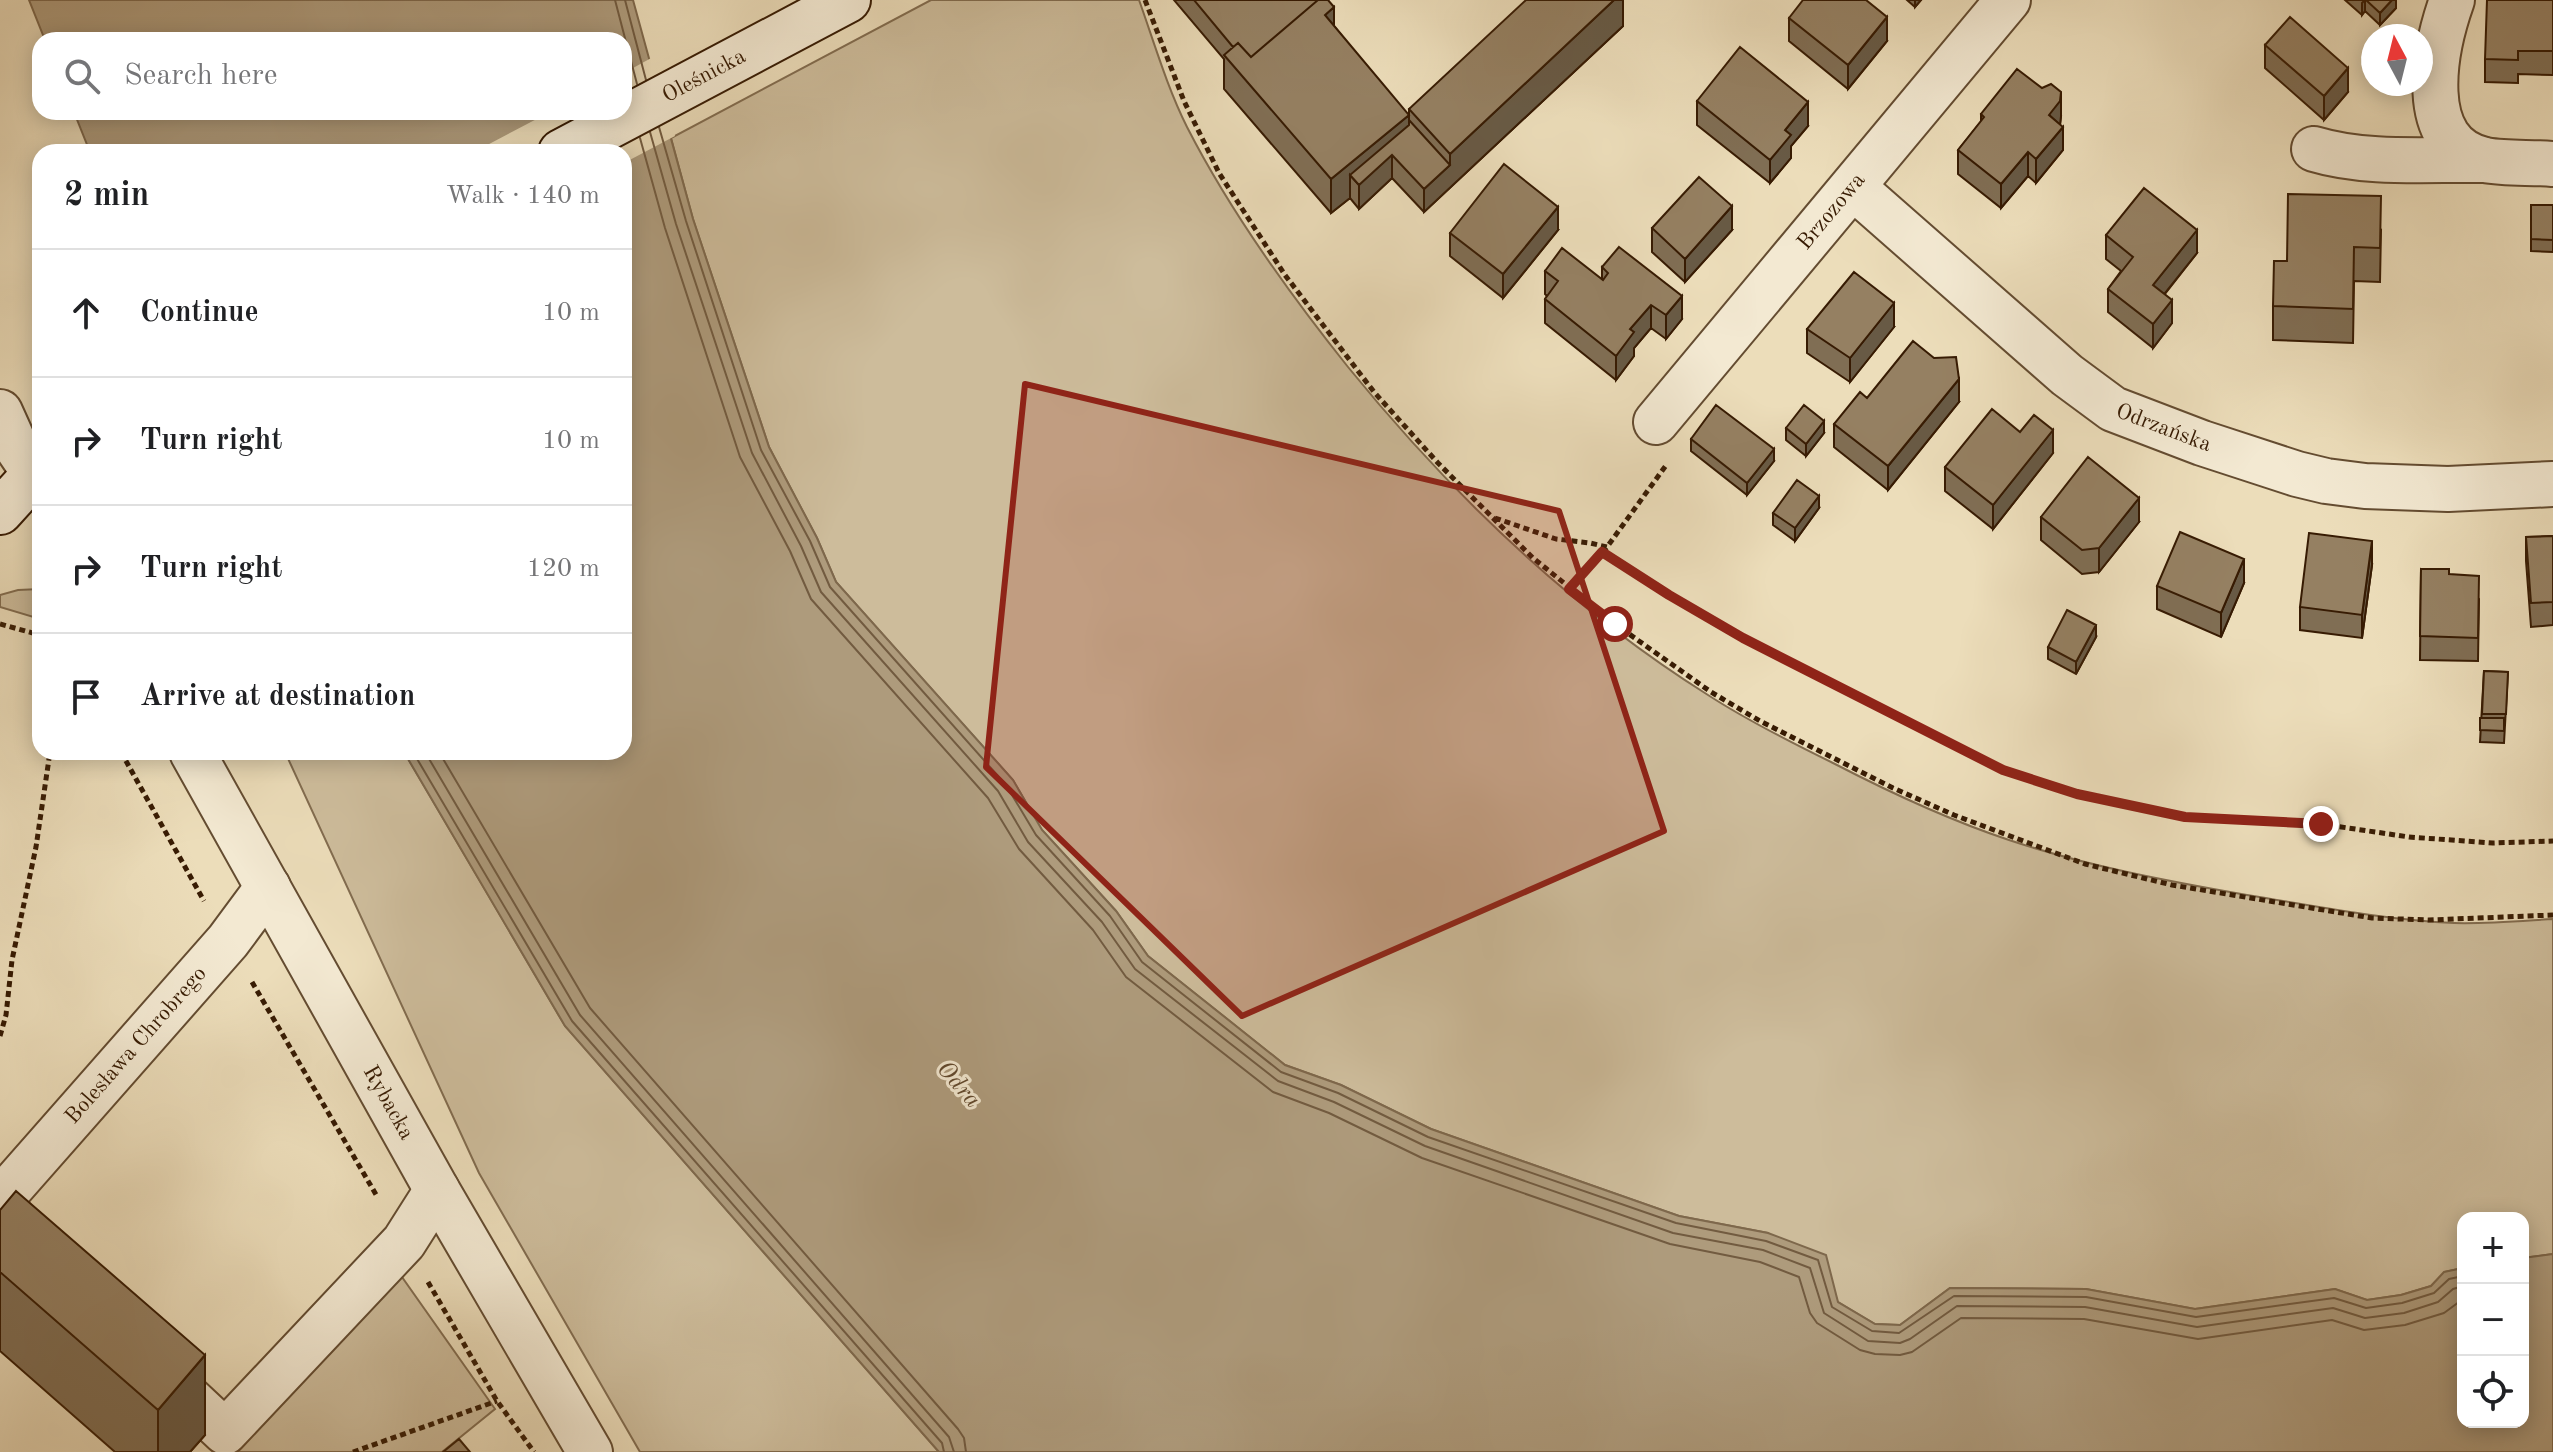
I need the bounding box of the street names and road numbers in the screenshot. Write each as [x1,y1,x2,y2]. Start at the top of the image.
street label: Oleśnicka [659,45,750,107]
street label: Brzozowa [1793,169,1870,254]
street label: Odrzańska [2113,400,2214,456]
street label: Bolesława Chrobrego [61,962,211,1128]
street label: Rybacka [359,1062,418,1144]

